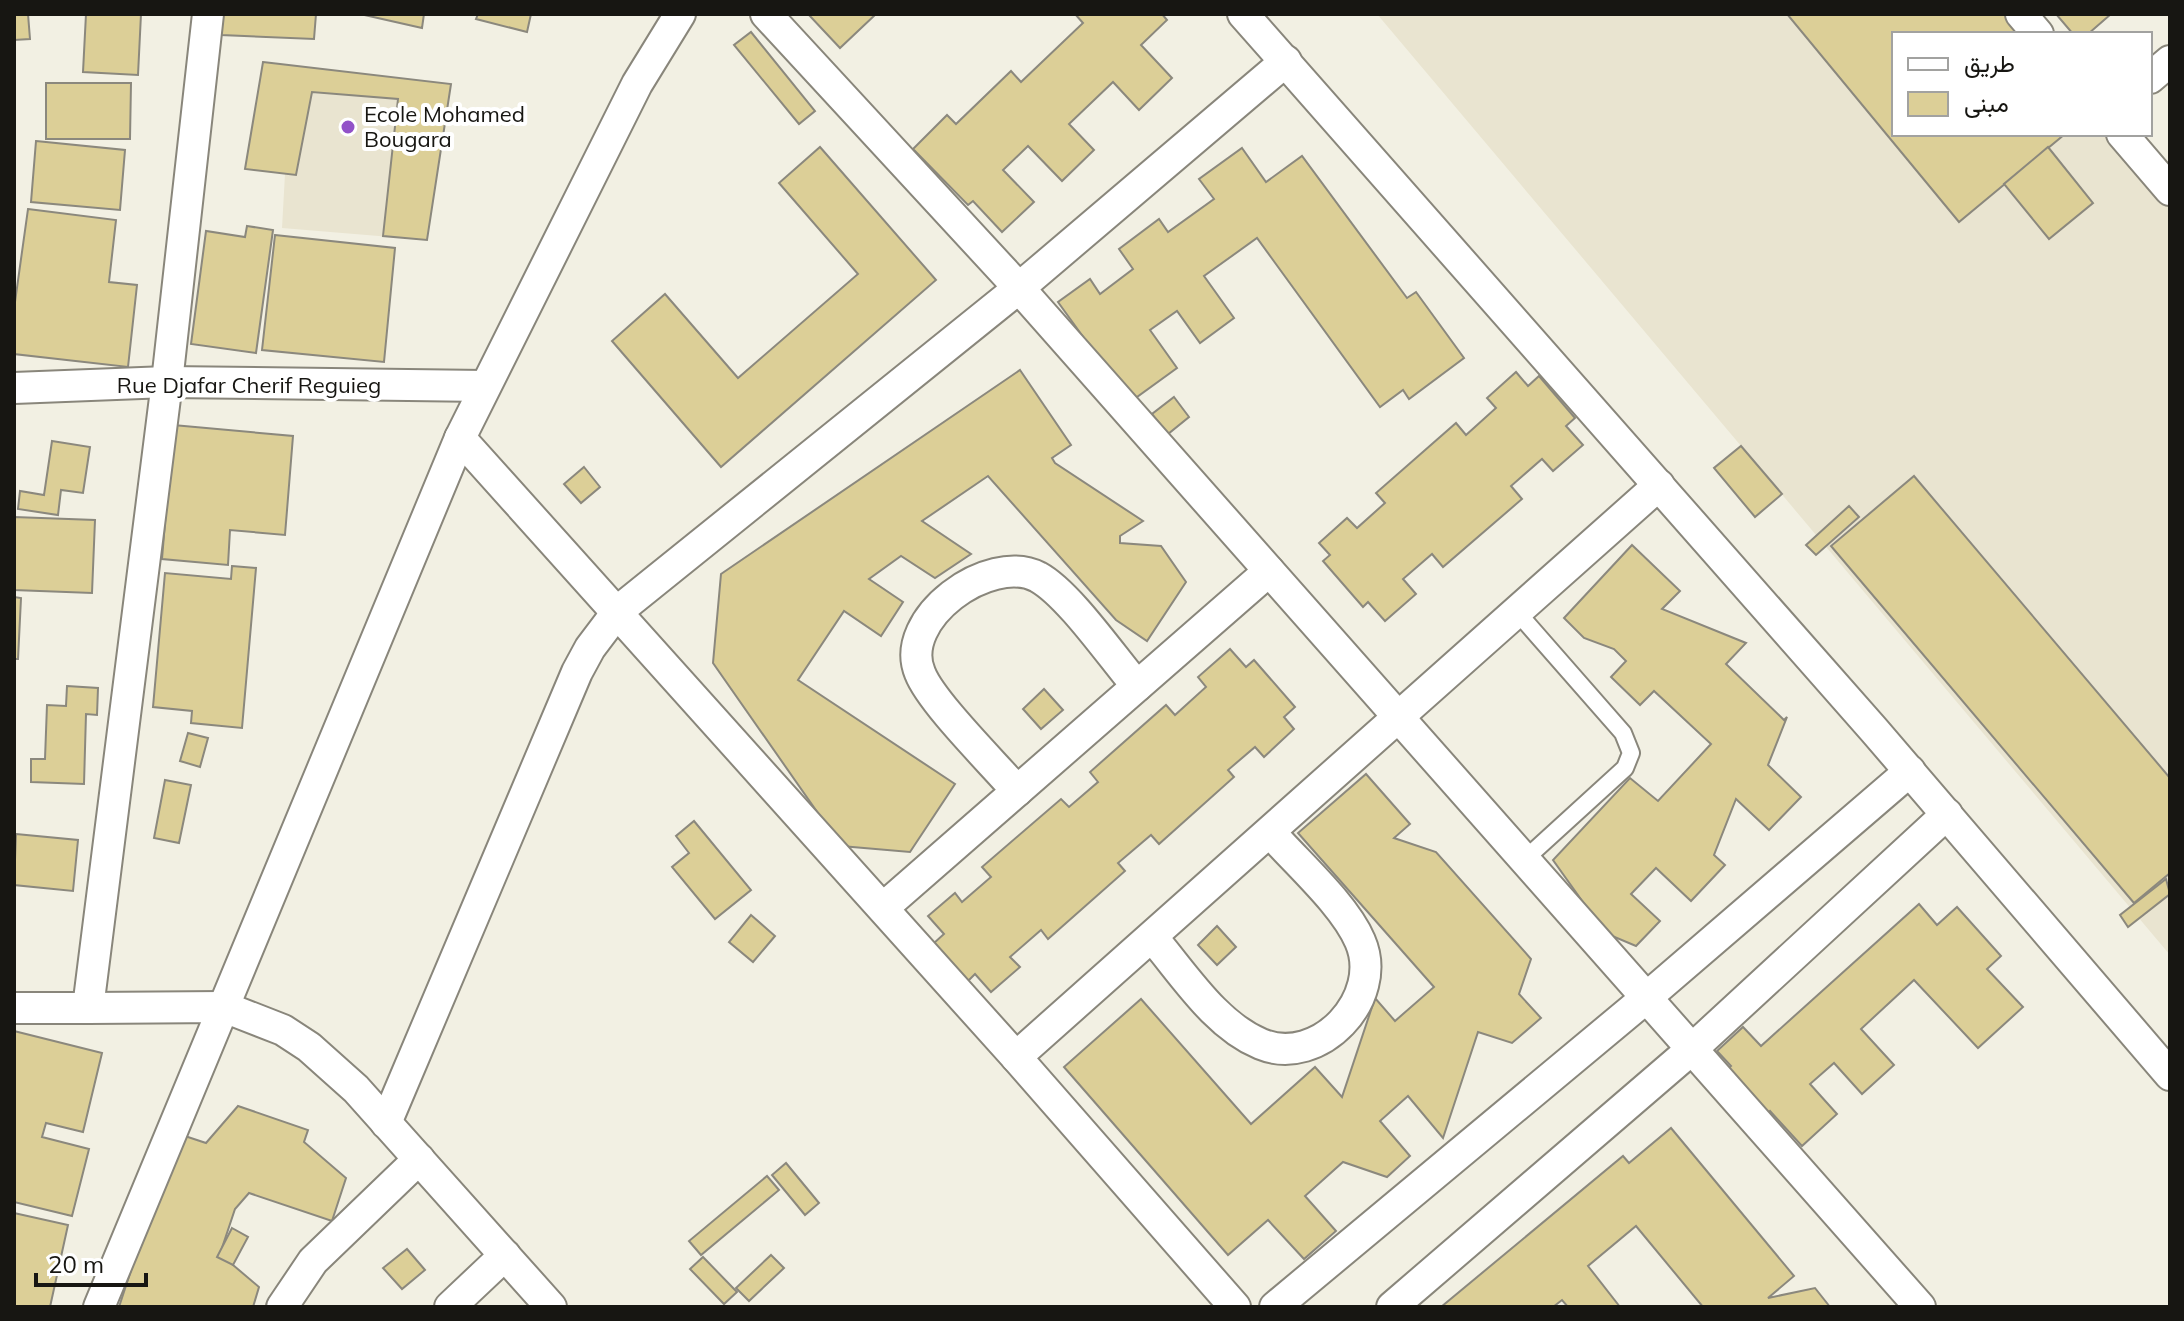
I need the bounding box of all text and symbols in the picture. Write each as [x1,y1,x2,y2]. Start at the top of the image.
legend [1892,32,2152,136]
text: طريق [1964,48,2015,79]
text: مبنى [1964,88,2009,118]
place label: Ecole Mohamed Bougara [364,100,525,153]
marker: Ecole Mohamed Bougara [339,118,357,136]
street label: Rue Djafar Cherif Reguieg [117,371,381,399]
scale bar [36,1237,146,1287]
text: 20 m [48,1249,104,1279]

